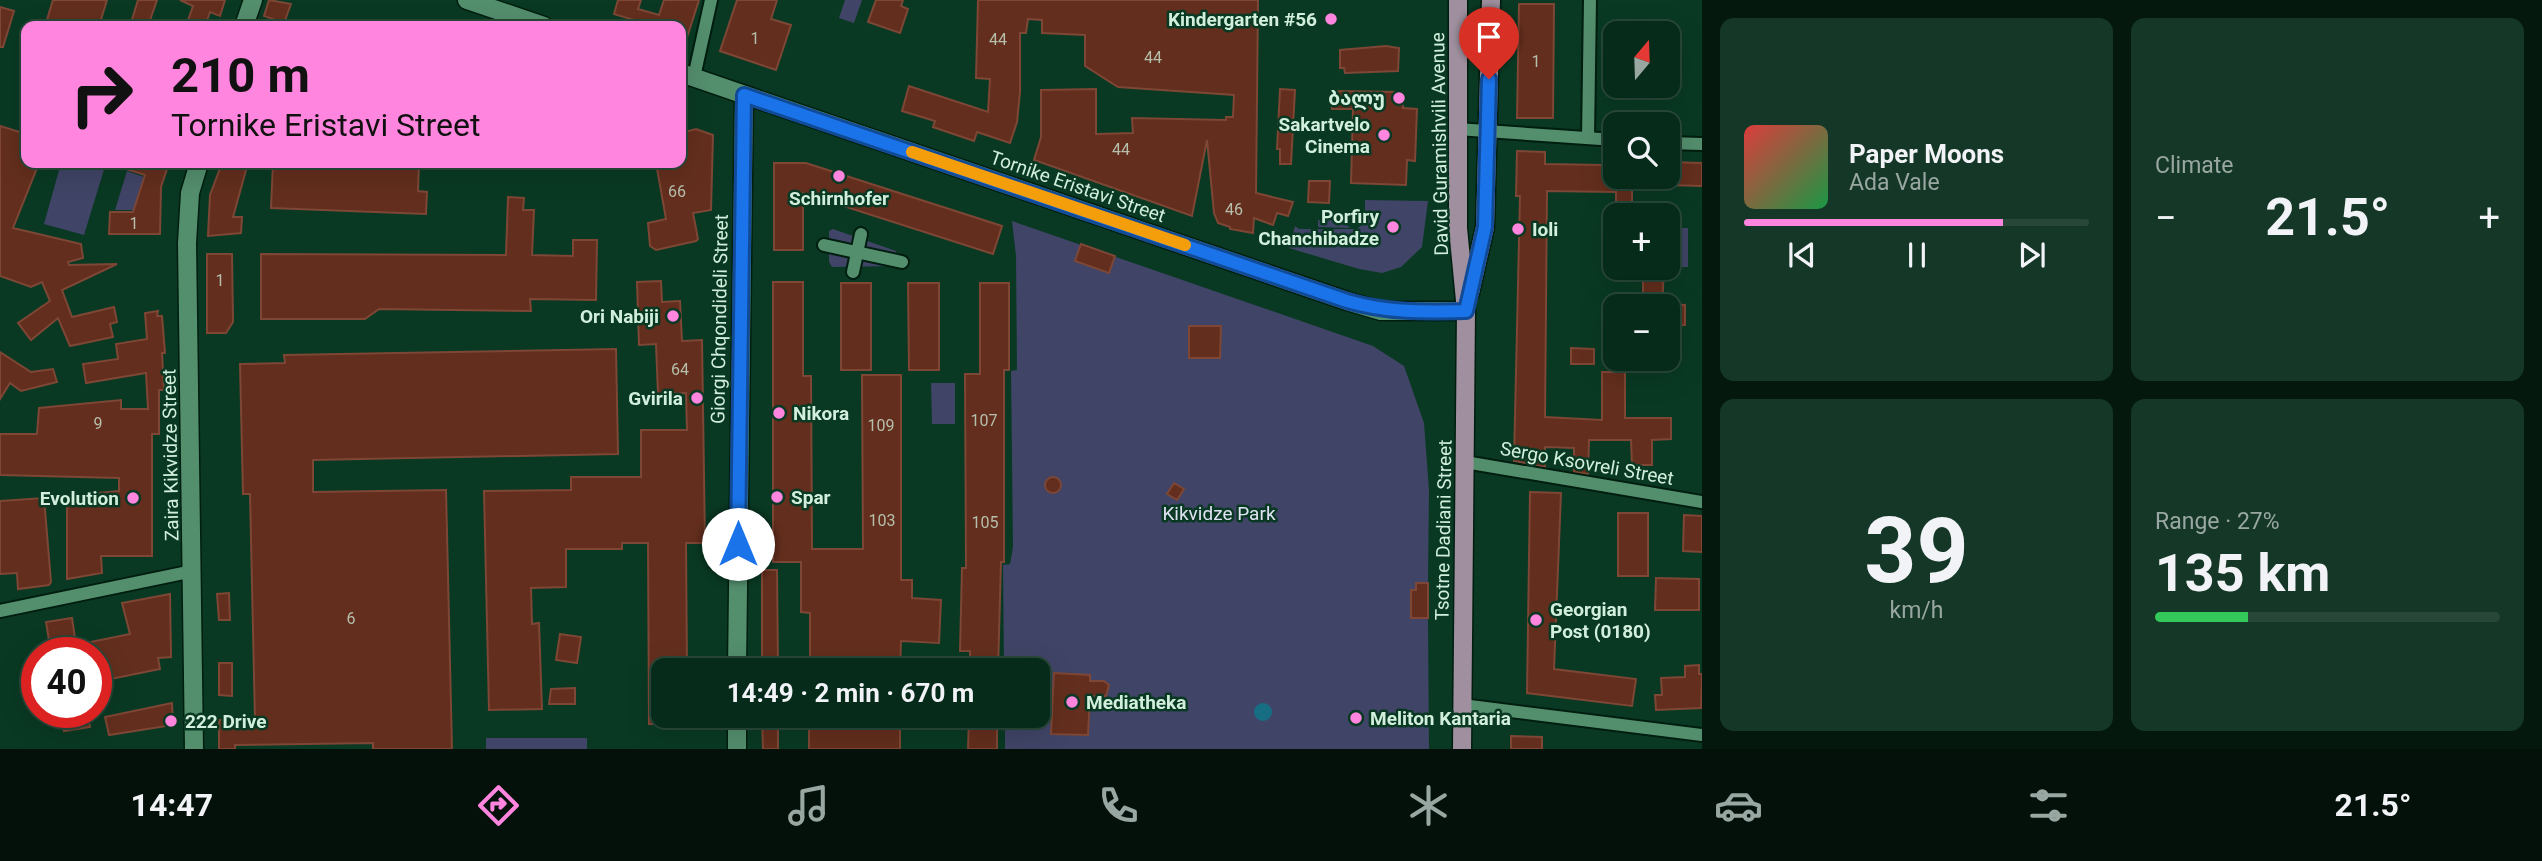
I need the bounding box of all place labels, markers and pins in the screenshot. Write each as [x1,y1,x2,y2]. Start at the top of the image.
pin [1459,7,1519,79]
place label: Kindergarten #56 [1168,8,1317,31]
marker: Kindergarten #56 [1323,11,1339,27]
place label: ბალუ [1328,87,1385,110]
marker: ბალუ [1391,90,1407,106]
place label: Sakartvelo Cinema [1278,113,1370,158]
marker: Sakartvelo Cinema [1376,127,1392,143]
marker: Schirnhofer [831,168,847,184]
place label: Schirnhofer [789,187,889,210]
place label: Porfiry Chanchibadze [1258,205,1379,250]
place label: Ioli [1532,218,1558,241]
marker: Porfiry Chanchibadze [1385,219,1401,235]
marker: Ioli [1510,221,1526,237]
place label: Ori Nabiji [580,305,659,328]
marker: Ori Nabiji [665,308,681,324]
place label: Gvirila [628,387,683,410]
marker: Gvirila [689,390,705,406]
place label: Nikora [793,402,849,425]
marker: Nikora [771,405,787,421]
place label: Spar [791,486,831,509]
place label: Evolution [40,487,119,510]
marker: Spar [769,489,785,505]
marker: Evolution [125,490,141,506]
place label: Georgian Post (0180) [1550,598,1651,643]
marker: Georgian Post (0180) [1528,612,1544,628]
place label: Mediatheka [1086,691,1186,714]
marker: Mediatheka [1064,694,1080,710]
place label: Meliton Kantaria [1370,707,1511,730]
place label: 222 Drive [185,710,267,733]
marker: Meliton Kantaria [1348,710,1364,726]
marker: 222 Drive [163,713,179,729]

